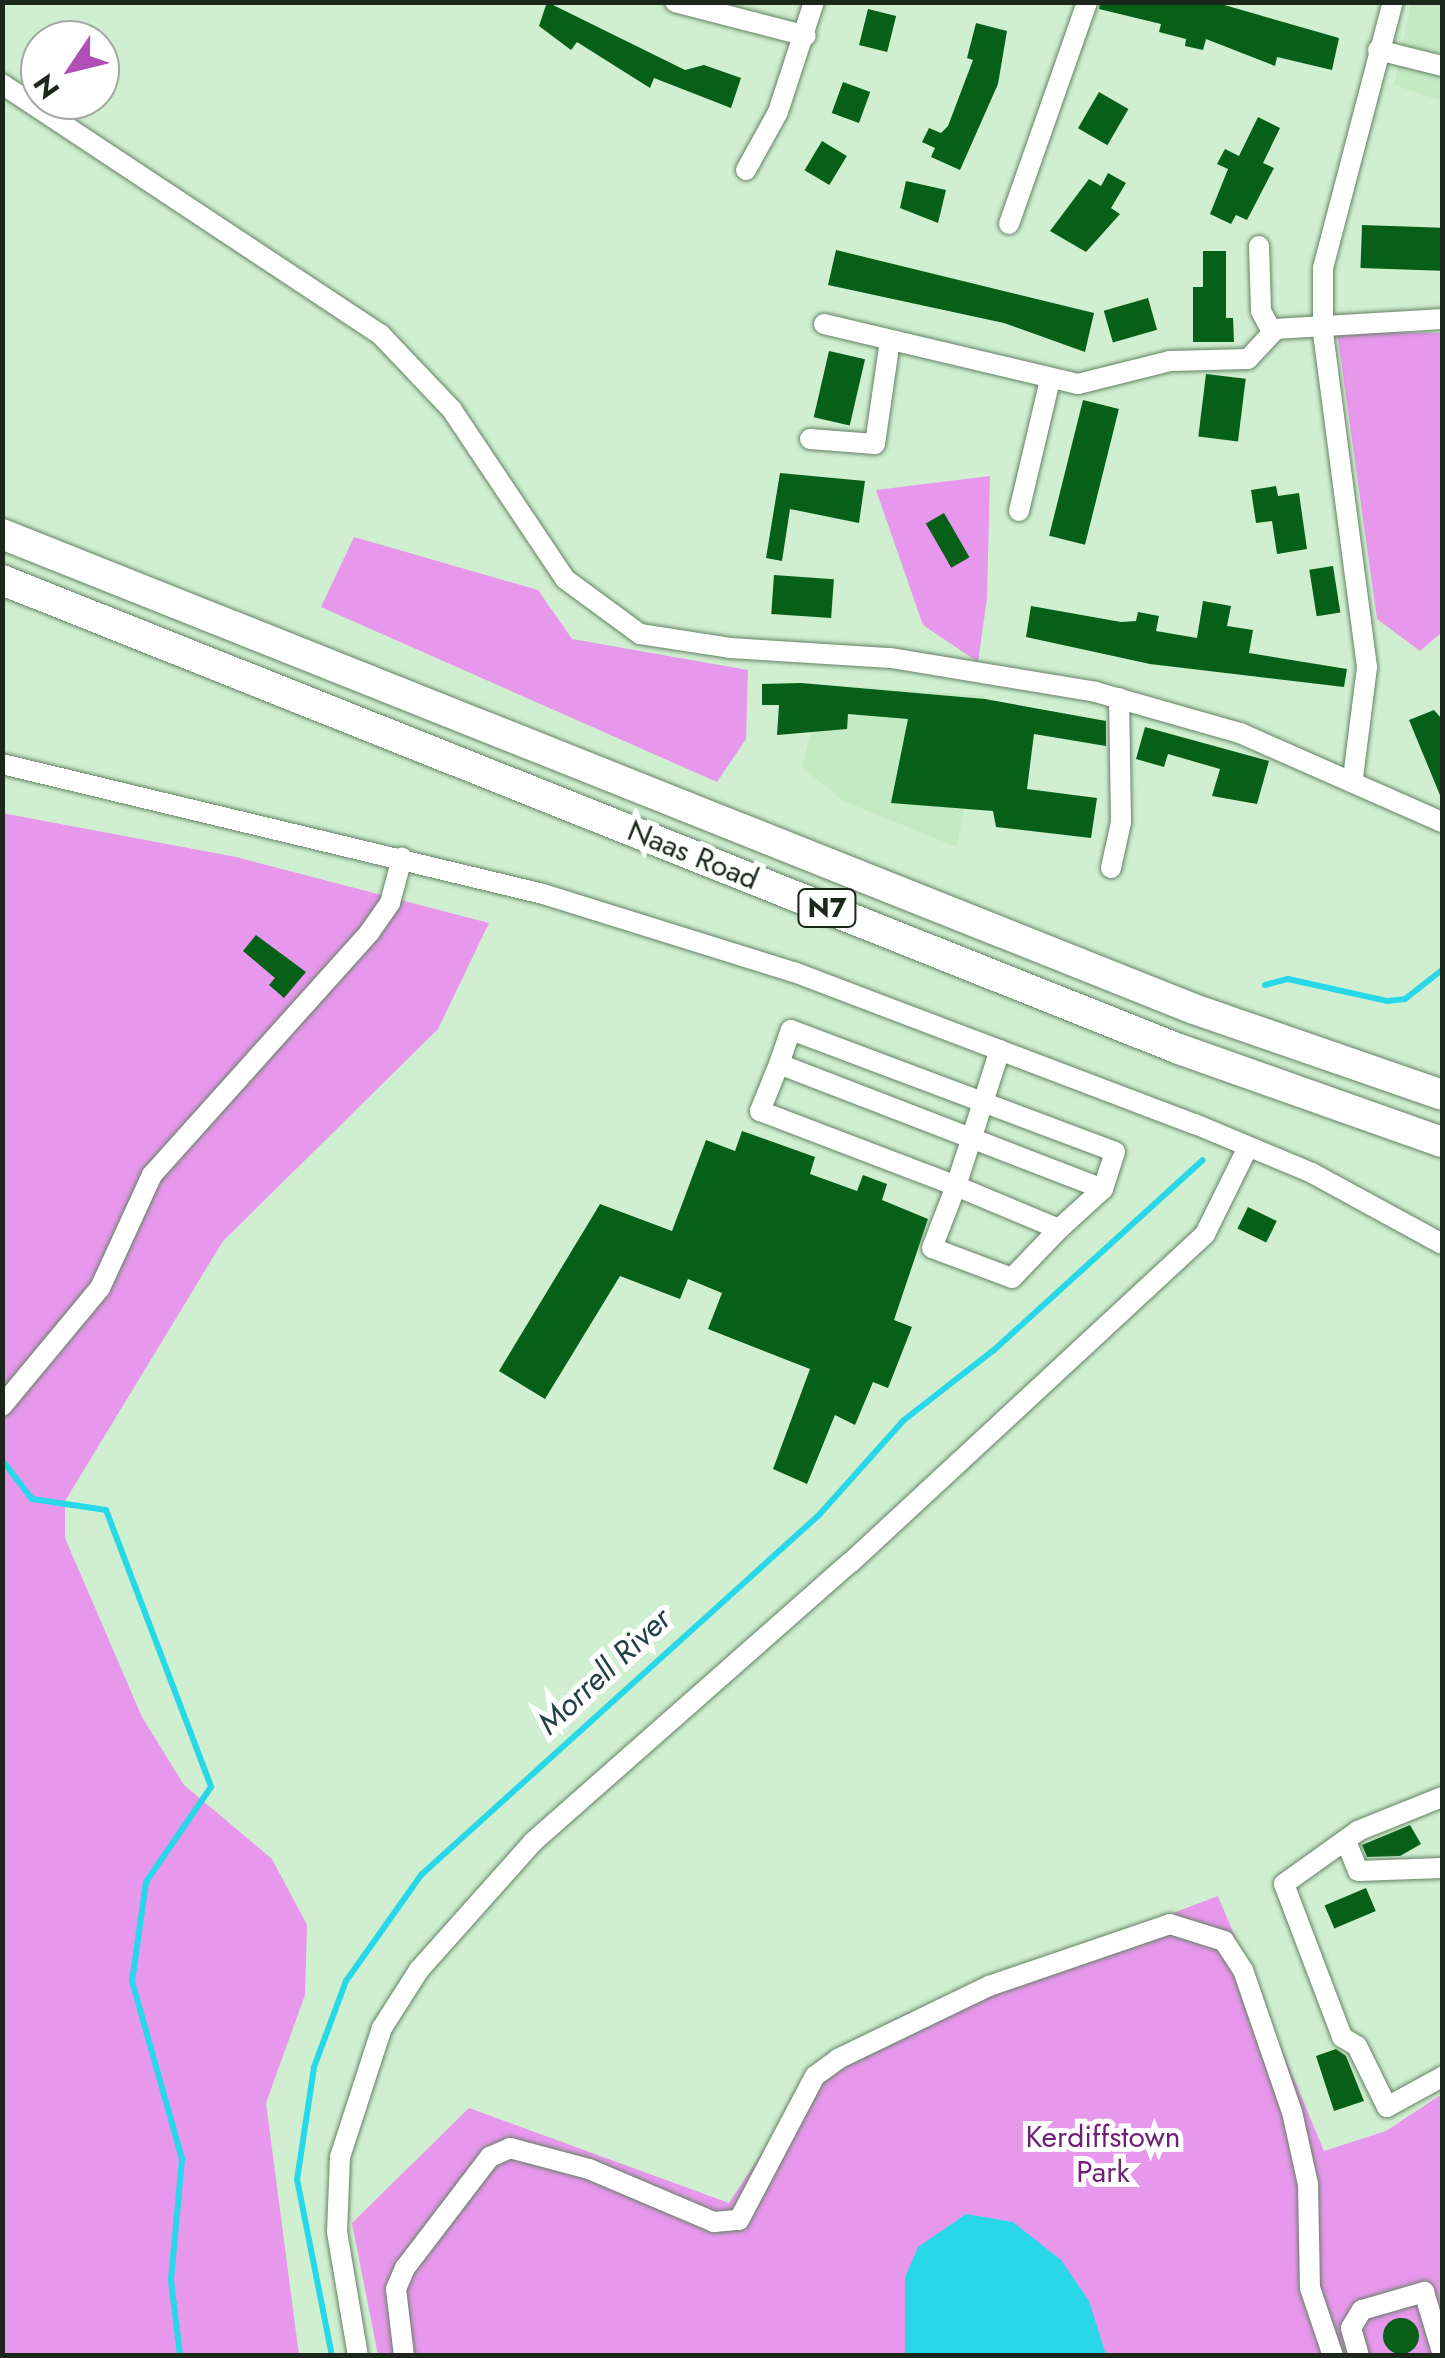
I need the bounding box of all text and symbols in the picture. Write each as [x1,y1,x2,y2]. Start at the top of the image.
north arrow [20,20,120,120]
text: N [23,65,70,107]
street label: Naas Road [622,812,764,898]
road number: N7 [797,885,857,931]
water label: Morrell River [529,1600,679,1742]
park label: Kerdiffstown Park [1025,2119,1181,2190]

